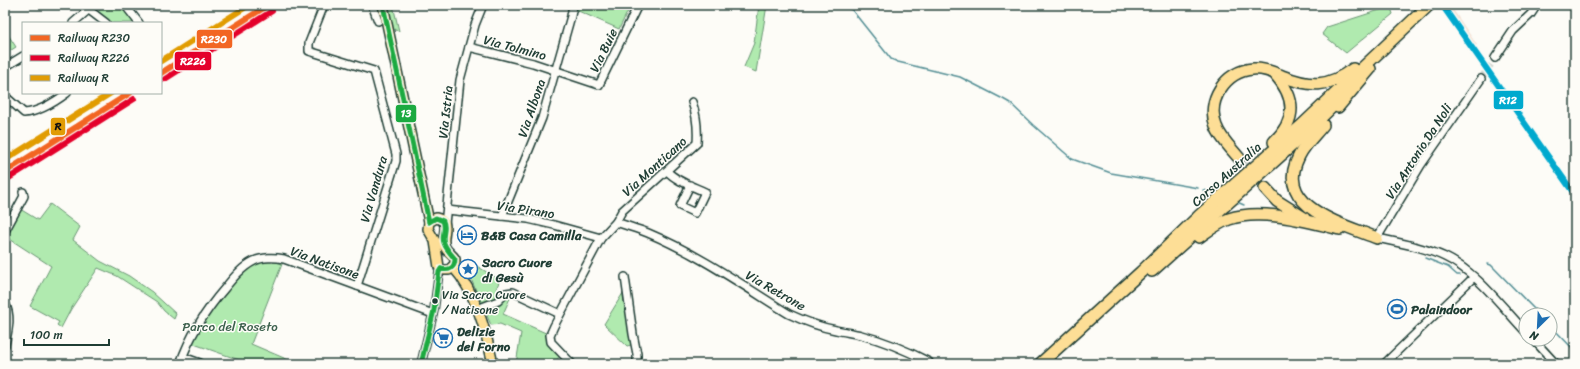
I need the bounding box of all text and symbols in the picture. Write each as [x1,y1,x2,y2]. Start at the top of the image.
legend [22,22,162,94]
street label: Via Buie [583,24,624,76]
text: Railway R230 [58,27,130,49]
street label: Via Tolmino [481,28,549,67]
line badge: R230 [196,29,233,49]
text: R230 [200,30,227,49]
text: Railway R226 [58,47,130,69]
line badge: R226 [174,51,212,71]
text: R226 [179,52,206,71]
text: Railway R [58,67,110,89]
street label: Via Albona [511,75,552,140]
street label: Via Istria [431,84,460,140]
line badge: R12 [1493,90,1524,110]
text: R12 [1498,91,1518,110]
street label: Via Antonio Da Noli [1379,98,1458,204]
line badge: 13 [395,104,417,123]
text: 13 [401,104,412,123]
line badge: R [50,117,66,136]
text: R [54,117,62,136]
street label: Via Monticano [616,130,693,202]
street label: Corso Australia [1186,136,1267,212]
street label: Via Vandura [353,153,394,225]
street label: Via Pirano [496,194,557,225]
hotel icon: B&B Casa Camilla [456,224,478,246]
place label: B&B Casa Camilla [481,224,582,247]
street label: Via Natisone [287,239,363,286]
place label: Sacro Cuore di Gesù [481,251,553,289]
place icon: Sacro Cuore di Gesù [457,258,479,280]
street label: Via Retrone [741,264,811,317]
place label: Via Sacro Cuore / Natisone [442,284,526,321]
marker: Via Sacro Cuore / Natisone [430,296,440,306]
sports icon: Palaindoor [1386,298,1408,320]
place label: Palaindoor [1411,298,1473,321]
north arrow [1518,307,1558,347]
park label: Parco del Roseto [182,315,278,338]
place label: Delizie del Forno [457,320,511,358]
scale bar [24,321,109,347]
text: 100 m [30,324,63,346]
text: N [1526,325,1542,346]
supermarket icon: Delizie del Forno [432,327,454,349]

